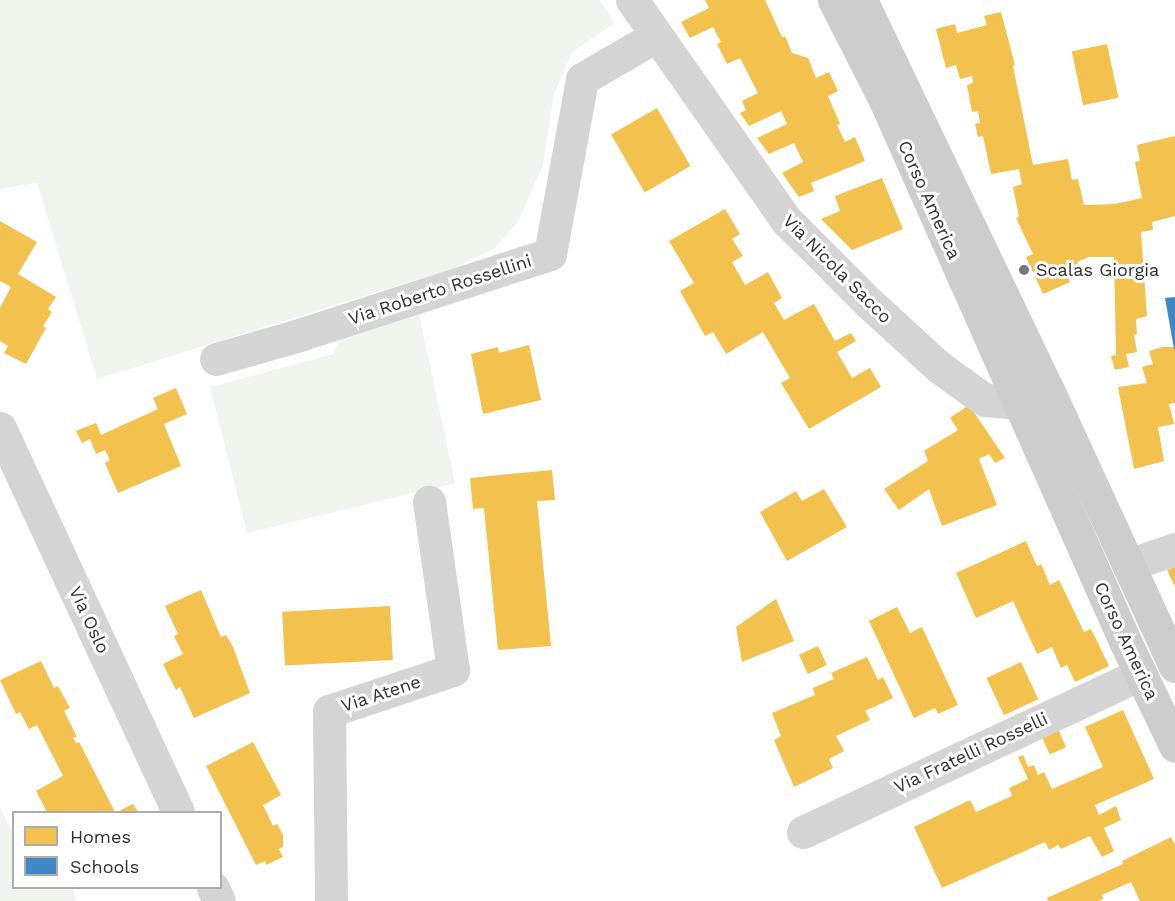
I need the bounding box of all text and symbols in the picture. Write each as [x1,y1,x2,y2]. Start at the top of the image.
street label: Corso America [893,137,965,263]
street label: Via Nicola Sacco [778,210,896,328]
street label: Via Roberto Rossellini [345,250,535,330]
place label: Scalas Giorgia [1036,259,1159,281]
marker: Scalas Giorgia [1017,263,1031,277]
street label: Corso America [1089,578,1163,704]
street label: Via Oslo [64,583,114,657]
street label: Via Atene [338,671,424,717]
street label: Via Fratelli Rosselli [891,708,1051,798]
legend [12,811,222,889]
text: Homes [70,826,131,847]
text: Schools [70,856,139,877]

